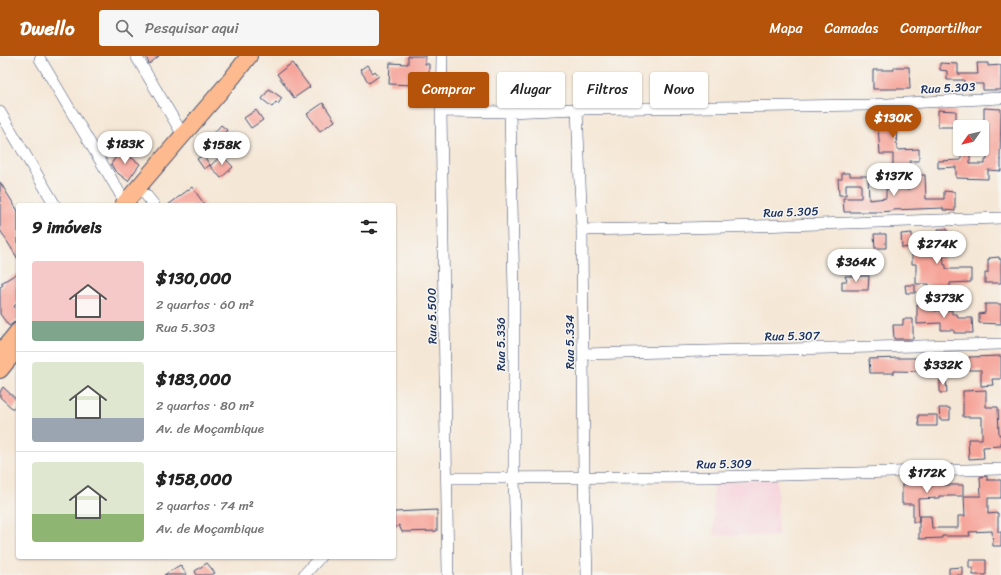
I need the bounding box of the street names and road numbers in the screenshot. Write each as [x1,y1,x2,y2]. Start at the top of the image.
street label: Rua 5.303 [920,76,976,100]
street label: Rua 5.305 [763,200,819,224]
street label: Rua 5.500 [421,287,443,344]
street label: Rua 5.334 [559,314,581,369]
street label: Rua 5.336 [490,317,512,371]
street label: Rua 5.307 [764,325,821,347]
street label: Rua 5.309 [696,453,752,475]

